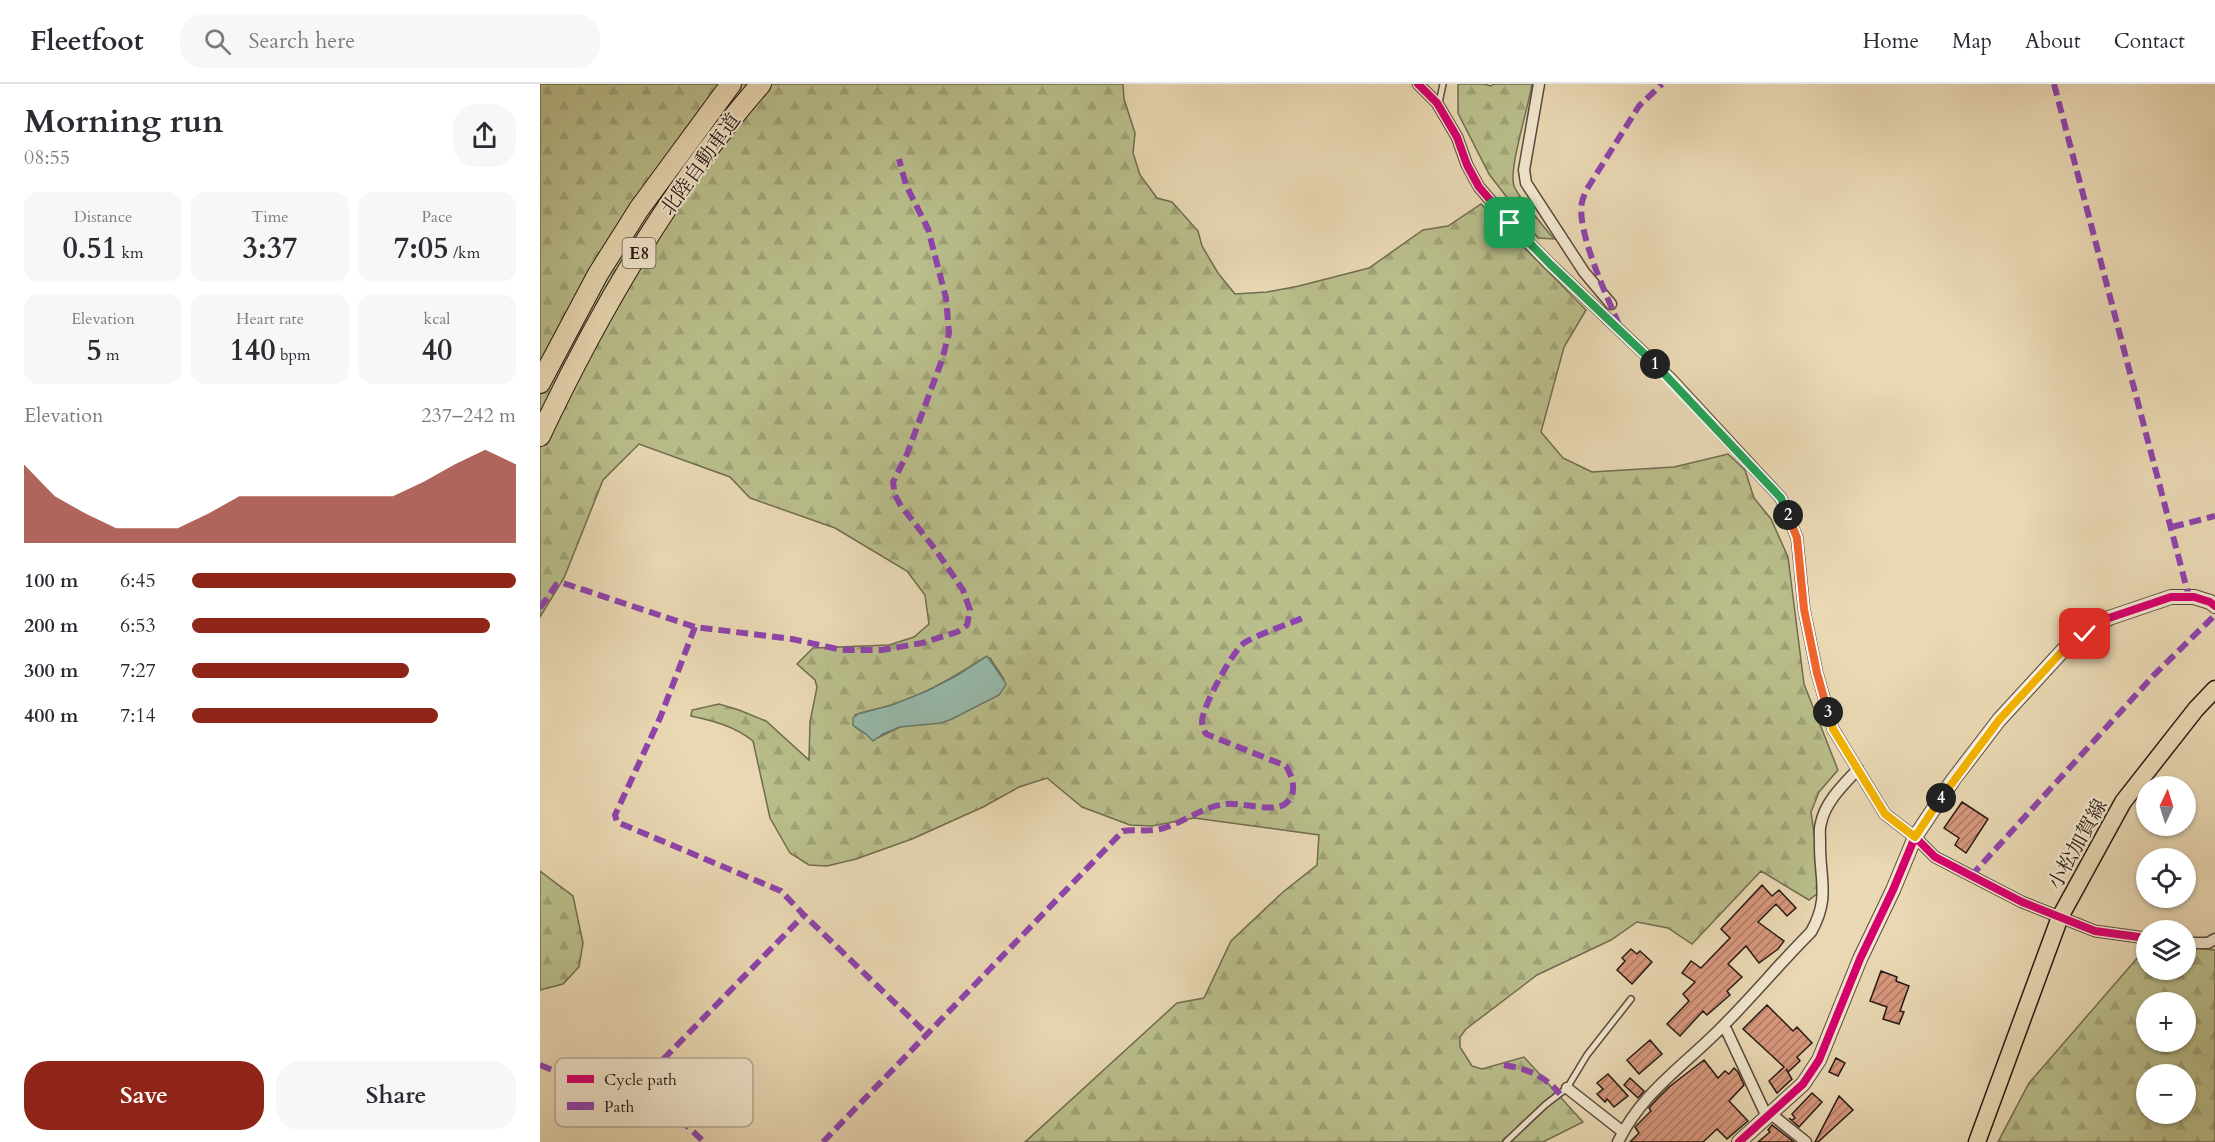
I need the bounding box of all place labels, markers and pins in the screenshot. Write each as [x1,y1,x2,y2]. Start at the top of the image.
pin [1484,197,1535,248]
pin: 1 [1640,349,1670,379]
pin: 2 [1773,500,1803,530]
pin [2059,608,2110,659]
pin: 3 [1813,697,1843,727]
pin: 4 [1926,783,1956,813]

